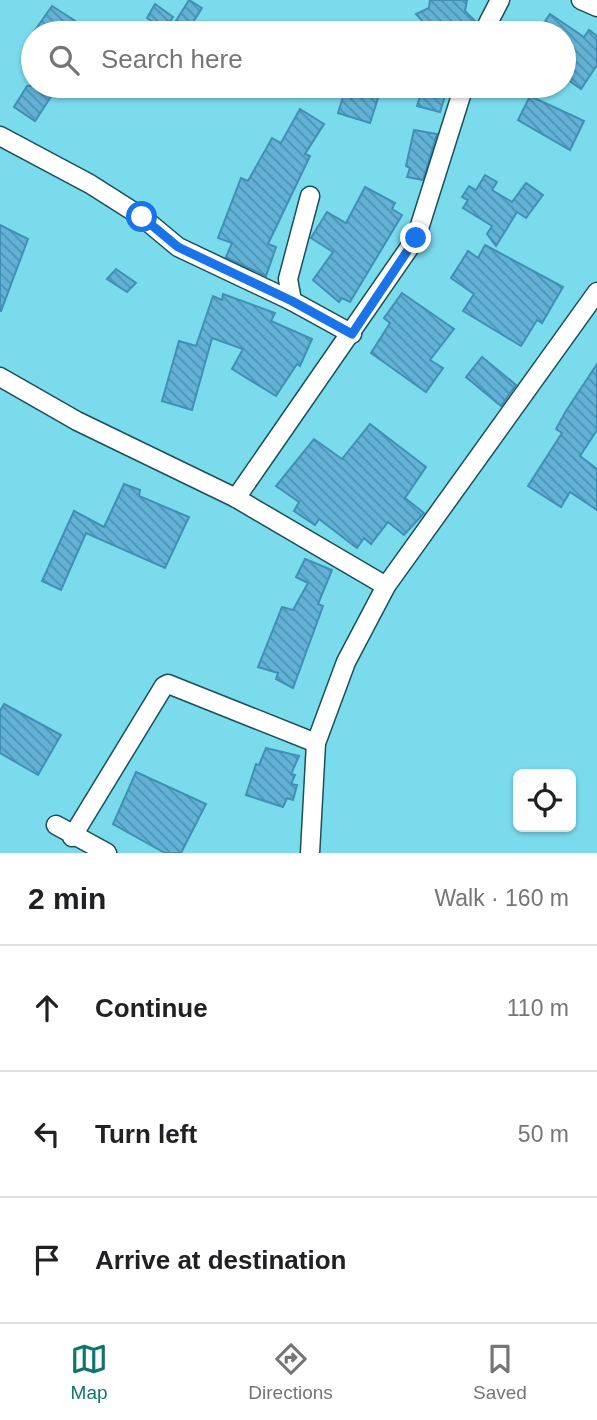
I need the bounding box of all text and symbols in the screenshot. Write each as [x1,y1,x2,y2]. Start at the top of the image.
search box [21,21,576,98]
icon: search [45,41,83,79]
text: Search here [101,44,243,74]
route start [126,201,157,232]
route end [400,222,431,253]
map controls [513,769,576,832]
button: locate [513,769,576,832]
text: 2 min [28,882,106,915]
text: Walk · 160 m [434,885,569,911]
icon: ahead [28,989,66,1027]
text: Continue [95,993,208,1023]
text: 110 m [507,995,569,1021]
icon: left [28,1115,66,1153]
text: Turn left [95,1119,197,1149]
text: 50 m [518,1121,569,1147]
icon: arrive [28,1241,66,1279]
text: Arrive at destination [95,1245,346,1275]
tab: Map [70,1340,108,1404]
tab: Directions [248,1340,333,1404]
tab: Saved [473,1340,527,1404]

